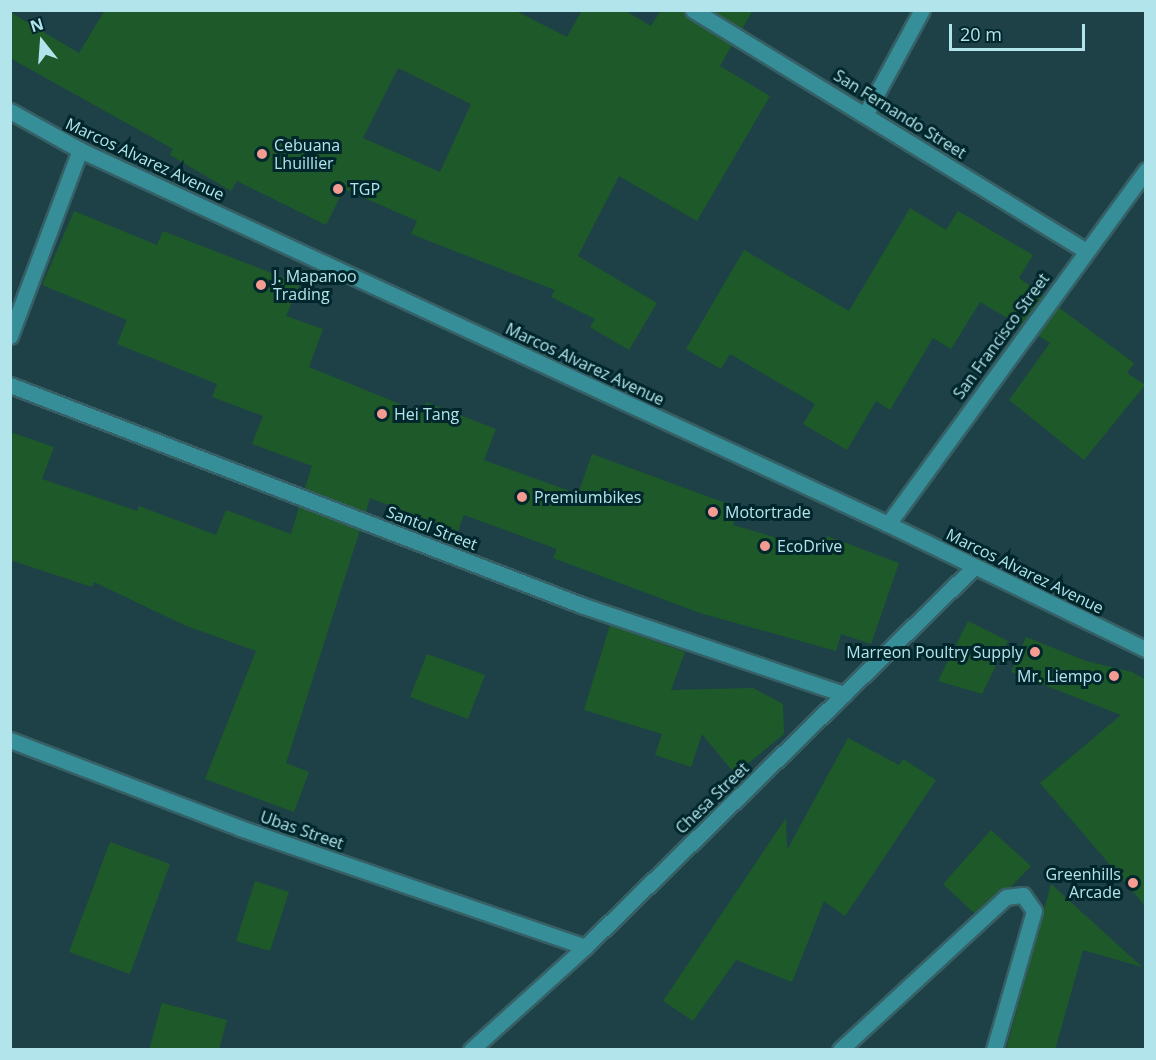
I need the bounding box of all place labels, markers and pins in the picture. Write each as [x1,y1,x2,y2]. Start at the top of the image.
place label: Cebuana Lhuillier [274,135,340,173]
marker: Cebuana Lhuillier [255,147,269,161]
place label: TGP [350,179,380,199]
marker: TGP [331,182,345,196]
place label: J. Mapanoo Trading [273,266,357,304]
marker: J. Mapanoo Trading [254,278,268,292]
place label: Hei Tang [394,404,459,424]
marker: Hei Tang [375,407,389,421]
place label: Premiumbikes [534,487,641,507]
marker: Premiumbikes [515,490,529,504]
place label: Motortrade [725,502,811,522]
marker: Motortrade [706,505,720,519]
place label: EcoDrive [777,536,842,556]
marker: EcoDrive [758,539,772,553]
place label: Marreon Poultry Supply [846,642,1023,662]
marker: Marreon Poultry Supply [1028,645,1042,659]
place label: Mr. Liempo [1017,666,1102,686]
marker: Mr. Liempo [1107,669,1121,683]
place label: Greenhills Arcade [1045,864,1121,902]
marker: Greenhills Arcade [1126,876,1140,890]

